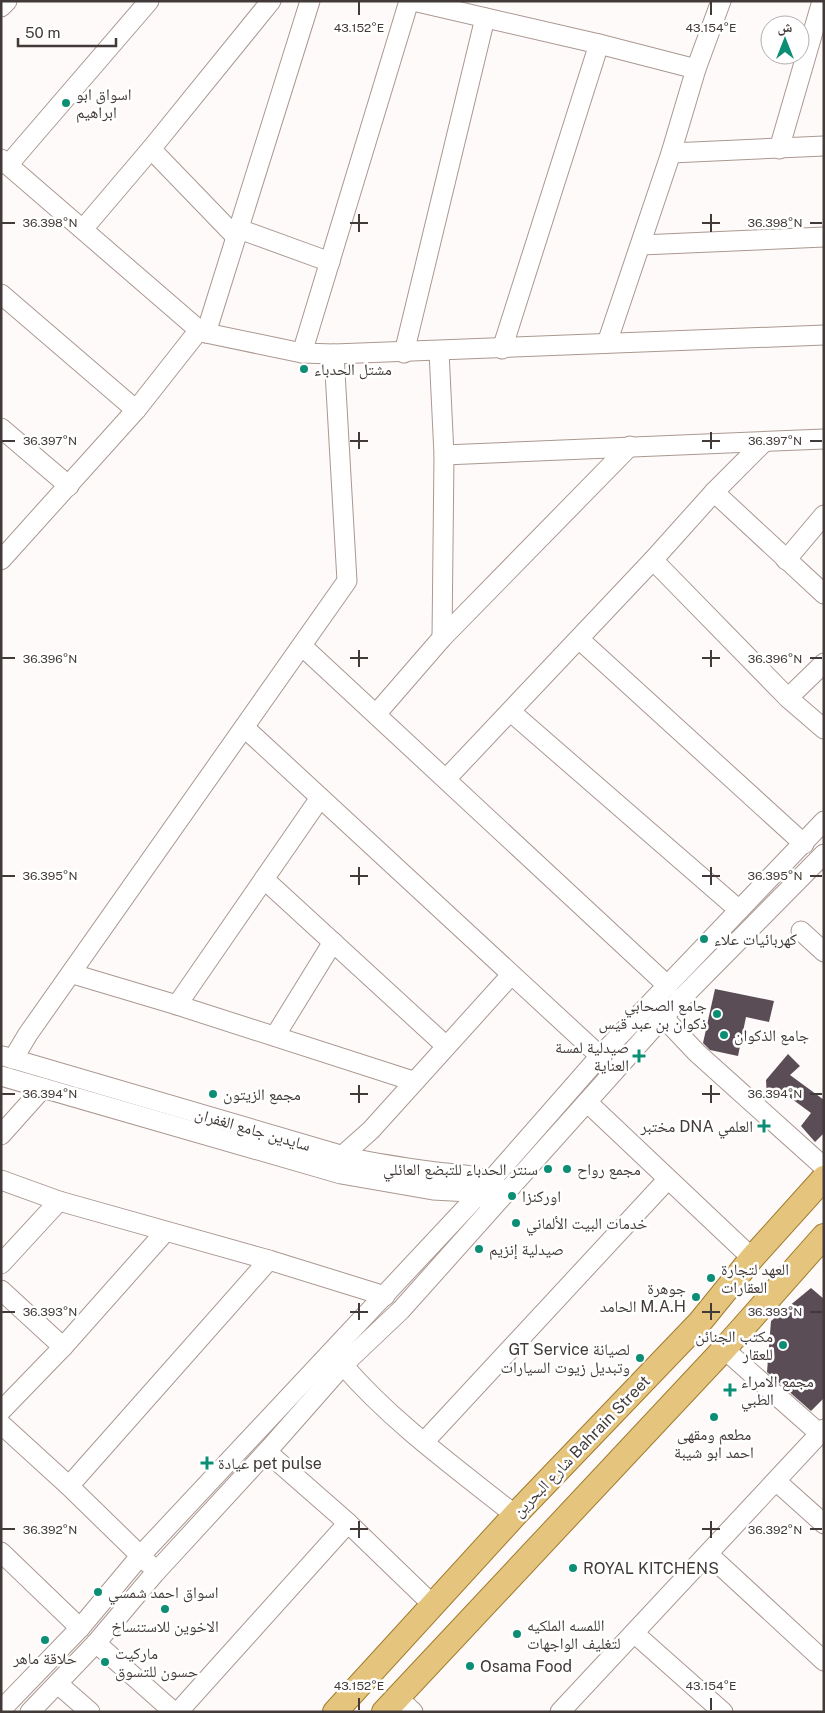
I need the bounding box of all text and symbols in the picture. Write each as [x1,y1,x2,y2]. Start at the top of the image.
scale bar [18,15,115,47]
north arrow [760,15,810,65]
text: ش [778,19,793,36]
text: 43.152°E [334,21,384,35]
text: 43.154°E [686,21,736,35]
text: 50 m [25,24,60,41]
place label: اسواق ابو ابراهيم [76,85,132,123]
marker: اسواق ابو ابراهيم [60,97,72,109]
text: 36.398°N [23,216,77,230]
text: 36.398°N [748,216,802,230]
place label: مشتل الحدباء [314,360,392,380]
marker: مشتل الحدباء [298,363,310,375]
text: 36.397°N [23,434,77,448]
text: 36.397°N [748,434,802,448]
text: 36.396°N [23,652,77,666]
text: 36.396°N [748,652,802,666]
text: 36.395°N [23,869,77,883]
text: 36.395°N [748,869,802,883]
place label: كهربائيات علاء [714,930,797,949]
marker: كهربائيات علاء [698,933,710,945]
place label: جامع الصحابي ذكوان بن عبد قيس [599,996,707,1034]
marker: جامع الصحابي ذكوان بن عبد قيس [711,1008,723,1020]
place label: جامع الذكوان [734,1026,809,1046]
marker: جامع الذكوان [718,1029,730,1041]
place label: صيدلية لمسة العناية [555,1038,629,1075]
marker: صيدلية لمسة العناية [633,1050,645,1062]
place label: مجمع الزيتون [223,1085,301,1105]
text: 36.394°N [23,1087,77,1101]
text: 36.394°N [748,1087,802,1101]
marker: مجمع الزيتون [207,1088,219,1100]
street label: سايدين جامع الغفران [193,1104,313,1156]
place label: مختبر DNA العلمي [639,1117,753,1139]
marker: مختبر DNA العلمي [757,1119,771,1133]
place label: سنتر الحدباء للتبضع العائلي [383,1160,538,1182]
place label: مجمع رواح [577,1160,641,1180]
marker: سنتر الحدباء للتبضع العائلي [542,1163,554,1175]
marker: مجمع رواح [561,1163,573,1175]
place label: اوركنزا [522,1187,561,1206]
marker: اوركنزا [506,1190,518,1202]
place label: خدمات البيت الألماني [526,1214,647,1236]
marker: خدمات البيت الألماني [510,1217,522,1229]
place label: صيدلية إنزيم [489,1240,564,1260]
marker: صيدلية إنزيم [473,1243,485,1255]
place label: العهد لتجارة العقارات [721,1260,789,1297]
marker: العهد لتجارة العقارات [705,1272,717,1284]
place label: جوهرة الحامد M.A.H [600,1279,686,1316]
marker: جوهرة الحامد M.A.H [690,1291,702,1303]
text: 36.393°N [23,1305,77,1319]
text: 36.393°N [748,1305,802,1319]
place label: مكتب الجنائن للعقار [695,1327,773,1364]
marker: مكتب الجنائن للعقار [777,1339,789,1351]
place label: GT Service لصيانة وتبديل زيوت السيارات [501,1340,630,1378]
marker: GT Service لصيانة وتبديل زيوت السيارات [634,1352,646,1364]
street label: شارع البحرين Bahrain Street [509,1372,655,1522]
place label: مجمع الامراء الطبي [741,1372,814,1412]
marker: مجمع الامراء الطبي [723,1383,737,1397]
marker: مطعم ومقهى احمد ابو شيبة [708,1411,720,1423]
place label: مطعم ومقهى احمد ابو شيبة [674,1425,754,1462]
place label: عيادة pet pulse [218,1454,322,1473]
marker: عيادة pet pulse [200,1456,214,1470]
text: 36.392°N [23,1523,77,1537]
text: 36.392°N [748,1523,802,1537]
place label: ROYAL KITCHENS [583,1559,719,1578]
marker: ROYAL KITCHENS [567,1562,579,1574]
place label: اسواق احمد شمسي [108,1583,219,1605]
marker: اسواق احمد شمسي [92,1586,104,1598]
marker: الاخوين للاستنساخ [159,1603,171,1615]
place label: اللمسه الملكيه لتغليف الواجهات [527,1616,621,1653]
place label: الاخوين للاستنساخ [111,1617,219,1637]
marker: اللمسه الملكيه لتغليف الواجهات [511,1628,523,1640]
marker: حلاقة ماهر [39,1634,51,1646]
place label: ماركيت حسون للتسوق [115,1644,198,1682]
place label: حلاقة ماهر [12,1649,77,1668]
marker: ماركيت حسون للتسوق [99,1656,111,1668]
place label: Osama Food [480,1657,572,1676]
marker: Osama Food [464,1660,476,1672]
text: 43.152°E [334,1679,384,1693]
text: 43.154°E [686,1679,736,1693]

